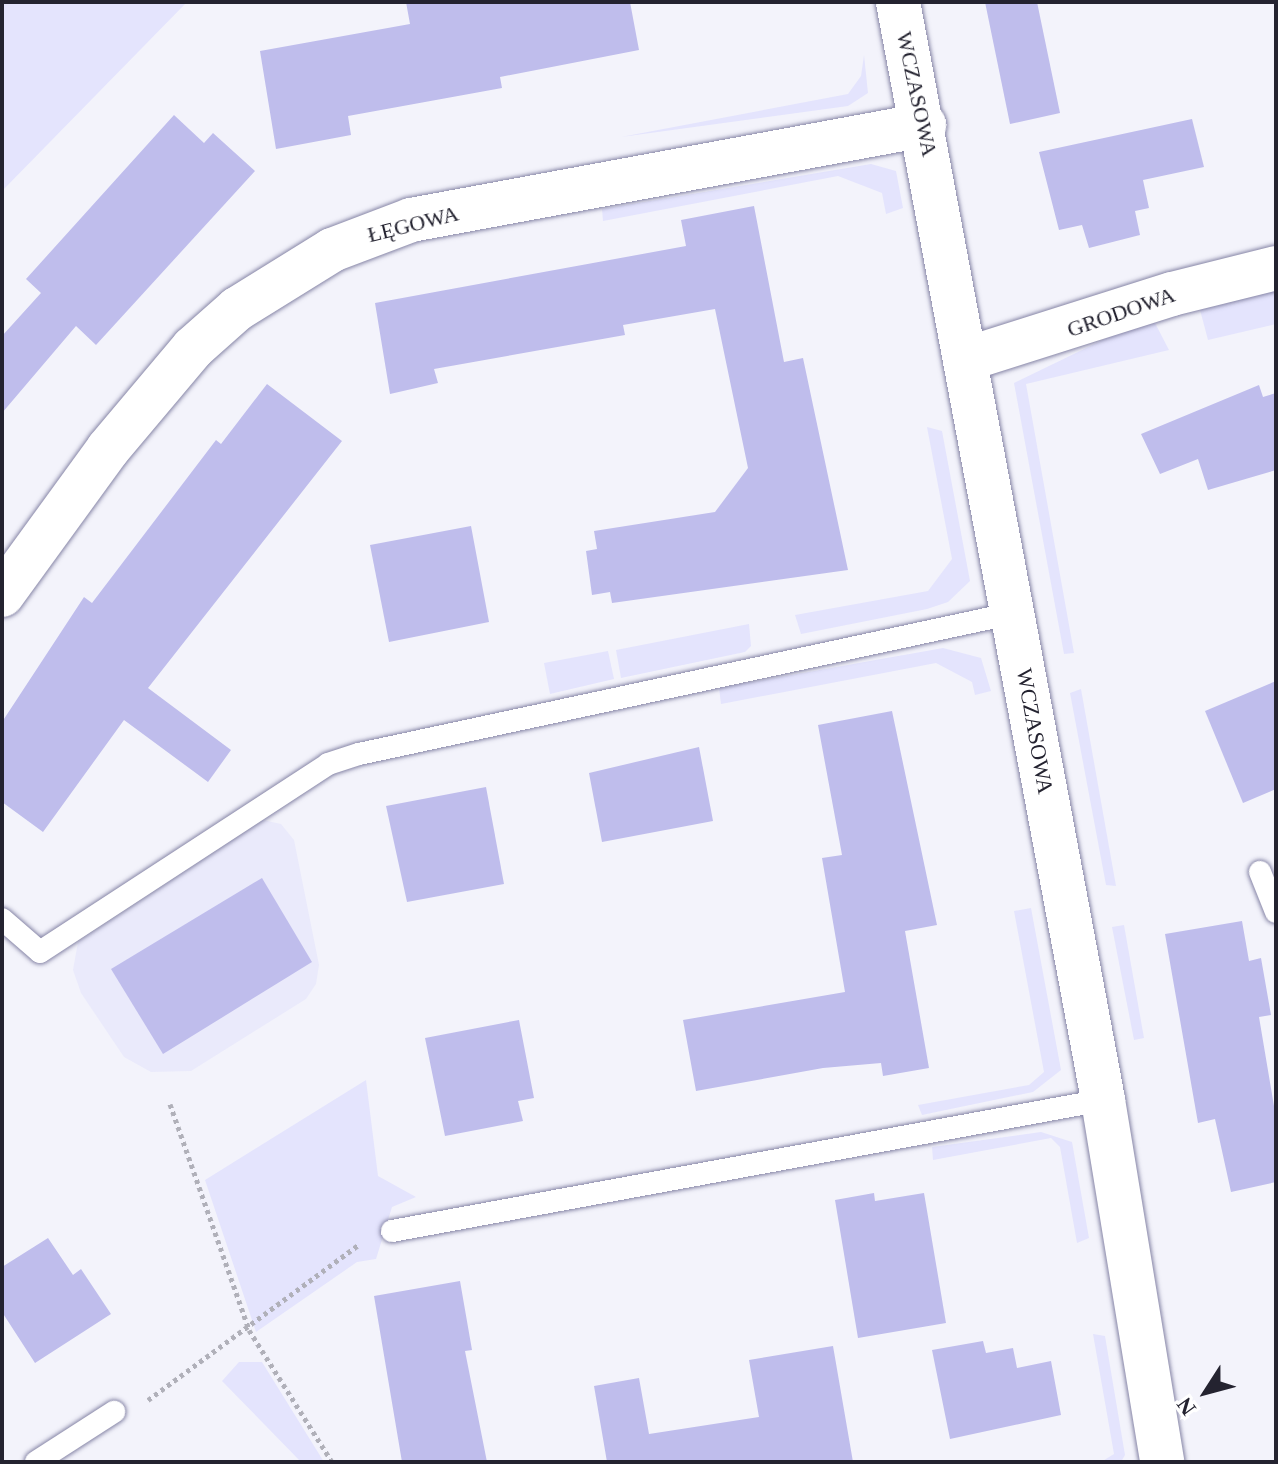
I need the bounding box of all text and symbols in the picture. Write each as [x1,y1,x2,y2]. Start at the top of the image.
street label: WCZASOWA [891,29,943,159]
street label: ŁĘGOWA [365,200,461,248]
street label: GRODOWA [1064,281,1178,343]
street label: WCZASOWA [1011,666,1059,796]
north arrow [1166,1352,1246,1432]
text: N [1171,1393,1201,1420]

